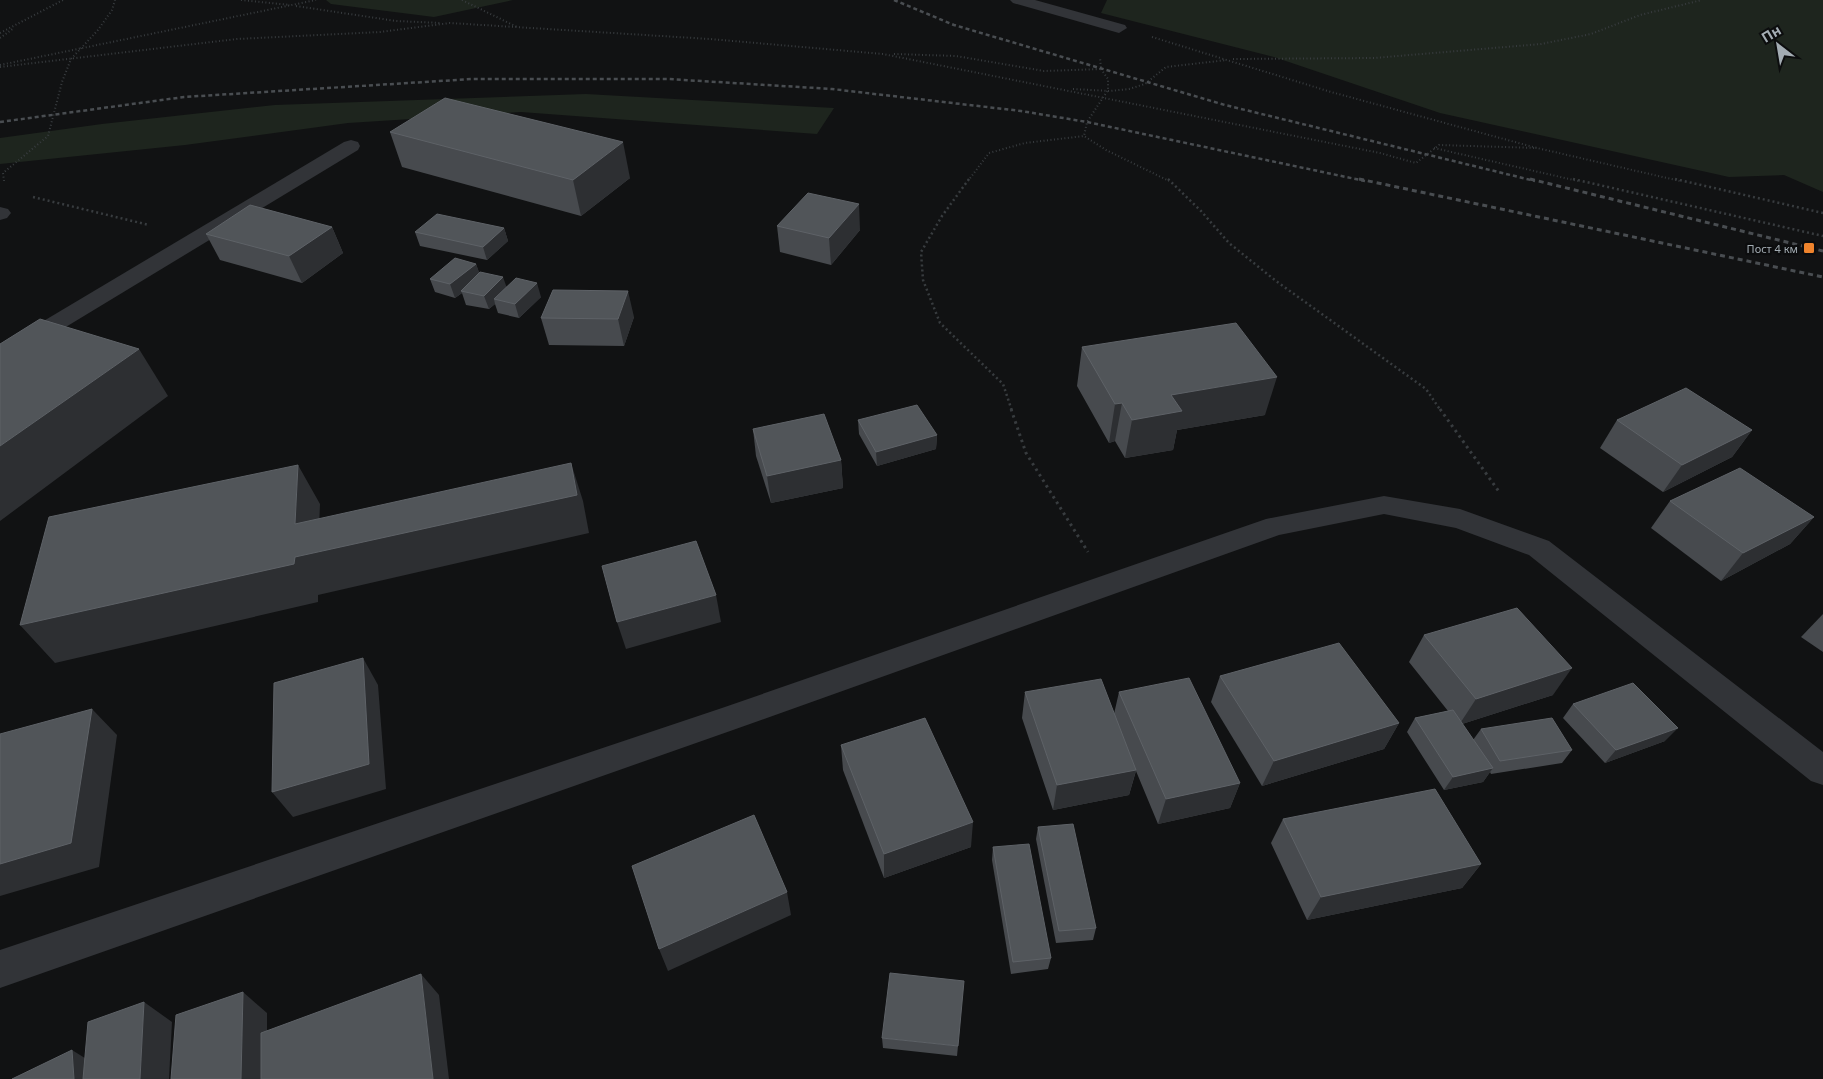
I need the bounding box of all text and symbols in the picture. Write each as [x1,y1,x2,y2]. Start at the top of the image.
north arrow [1753,20,1803,70]
text: Пн [1758,20,1784,47]
place label: Пост 4 км [1747,241,1798,256]
marker: Пост 4 км [1802,241,1816,255]

